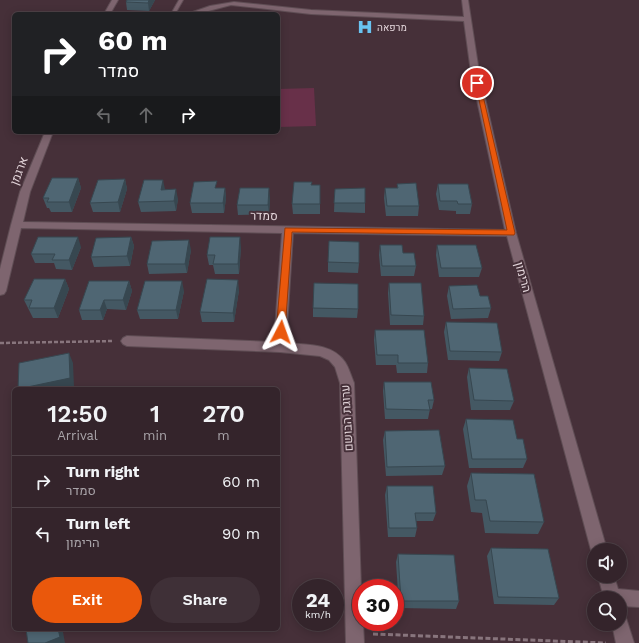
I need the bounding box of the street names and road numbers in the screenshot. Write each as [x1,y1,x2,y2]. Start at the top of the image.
street label: ארגמן [7,155,31,187]
street label: סמדר [250,209,278,223]
street label: הרימון [512,260,534,294]
street label: ערוגת הבושם [338,384,356,452]

